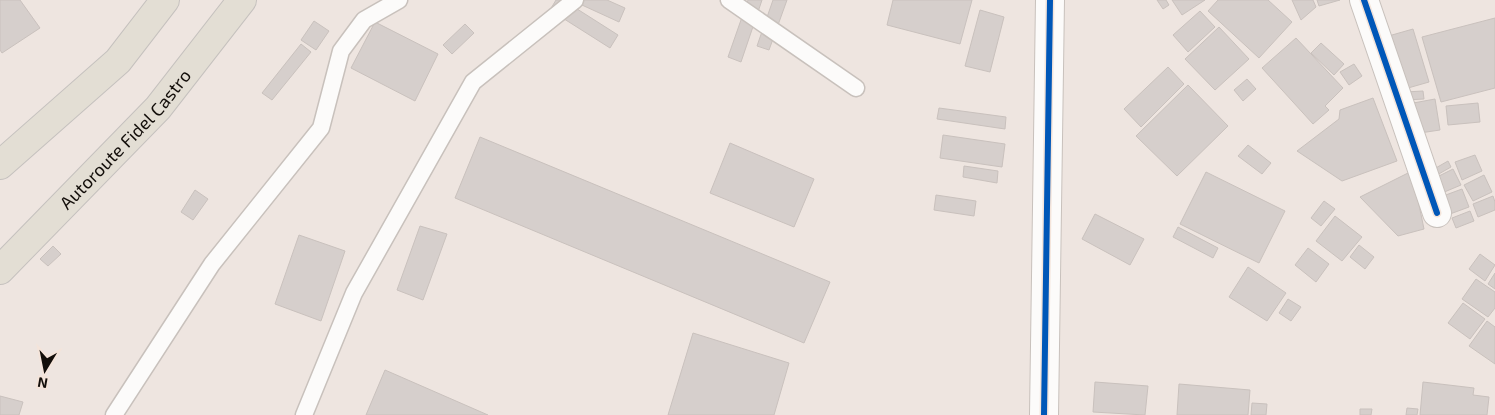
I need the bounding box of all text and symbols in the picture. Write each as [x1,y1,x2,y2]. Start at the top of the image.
street label: Autoroute Fidel Castro [55,65,195,214]
north arrow [20,345,70,395]
text: N [36,374,49,393]

